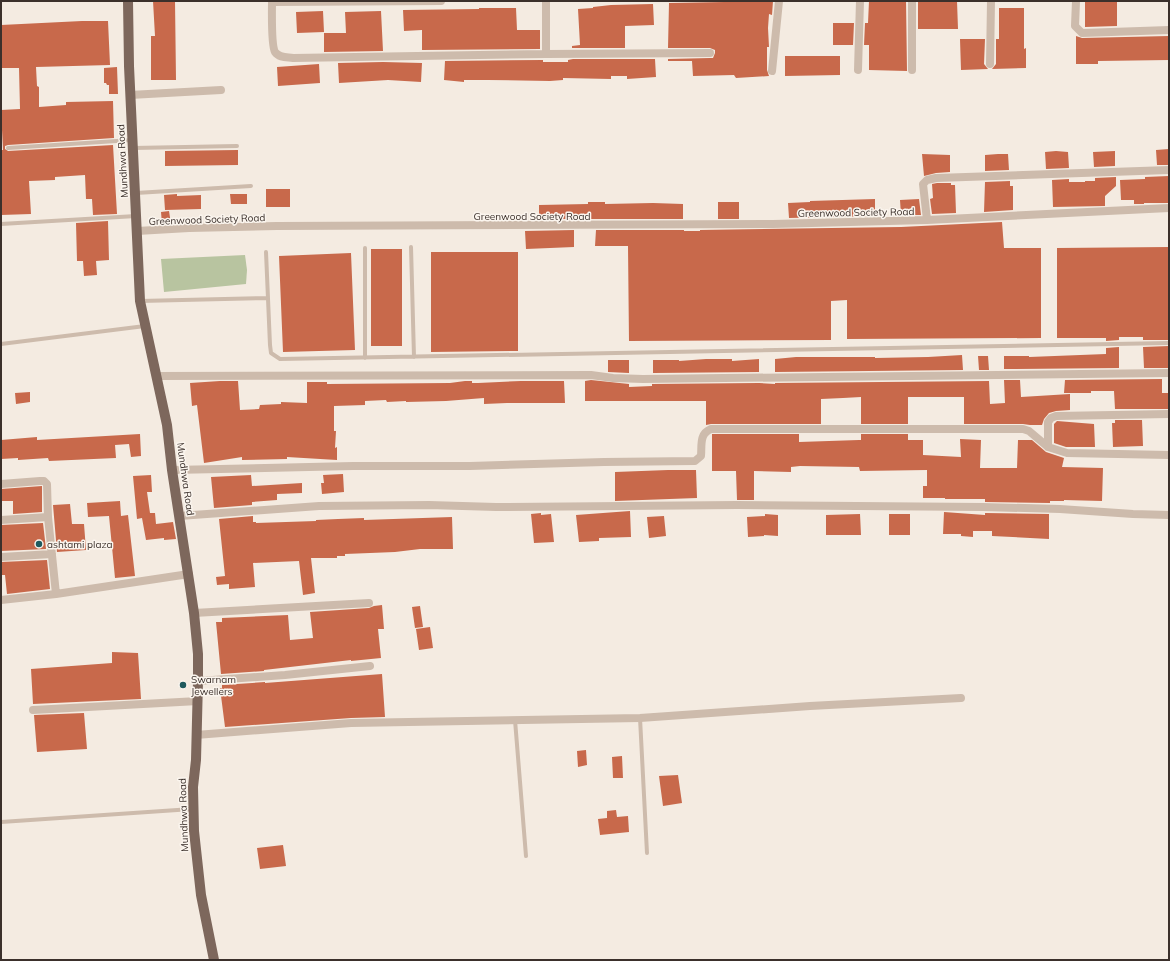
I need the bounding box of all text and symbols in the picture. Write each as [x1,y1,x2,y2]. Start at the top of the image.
street label: Mundhwa Road [114,124,131,198]
street label: Greenwood Society Road [797,205,915,220]
street label: Greenwood Society Road [474,210,590,223]
street label: Greenwood Society Road [148,211,266,228]
street label: Mundhwa Road [174,442,197,516]
place label: ashtami plaza [47,538,113,551]
marker: ashtami plaza [34,539,44,549]
place label: Swarnam Jewellers [191,673,236,698]
marker: Swarnam Jewellers [178,680,188,690]
street label: Mundhwa Road [176,778,191,852]

